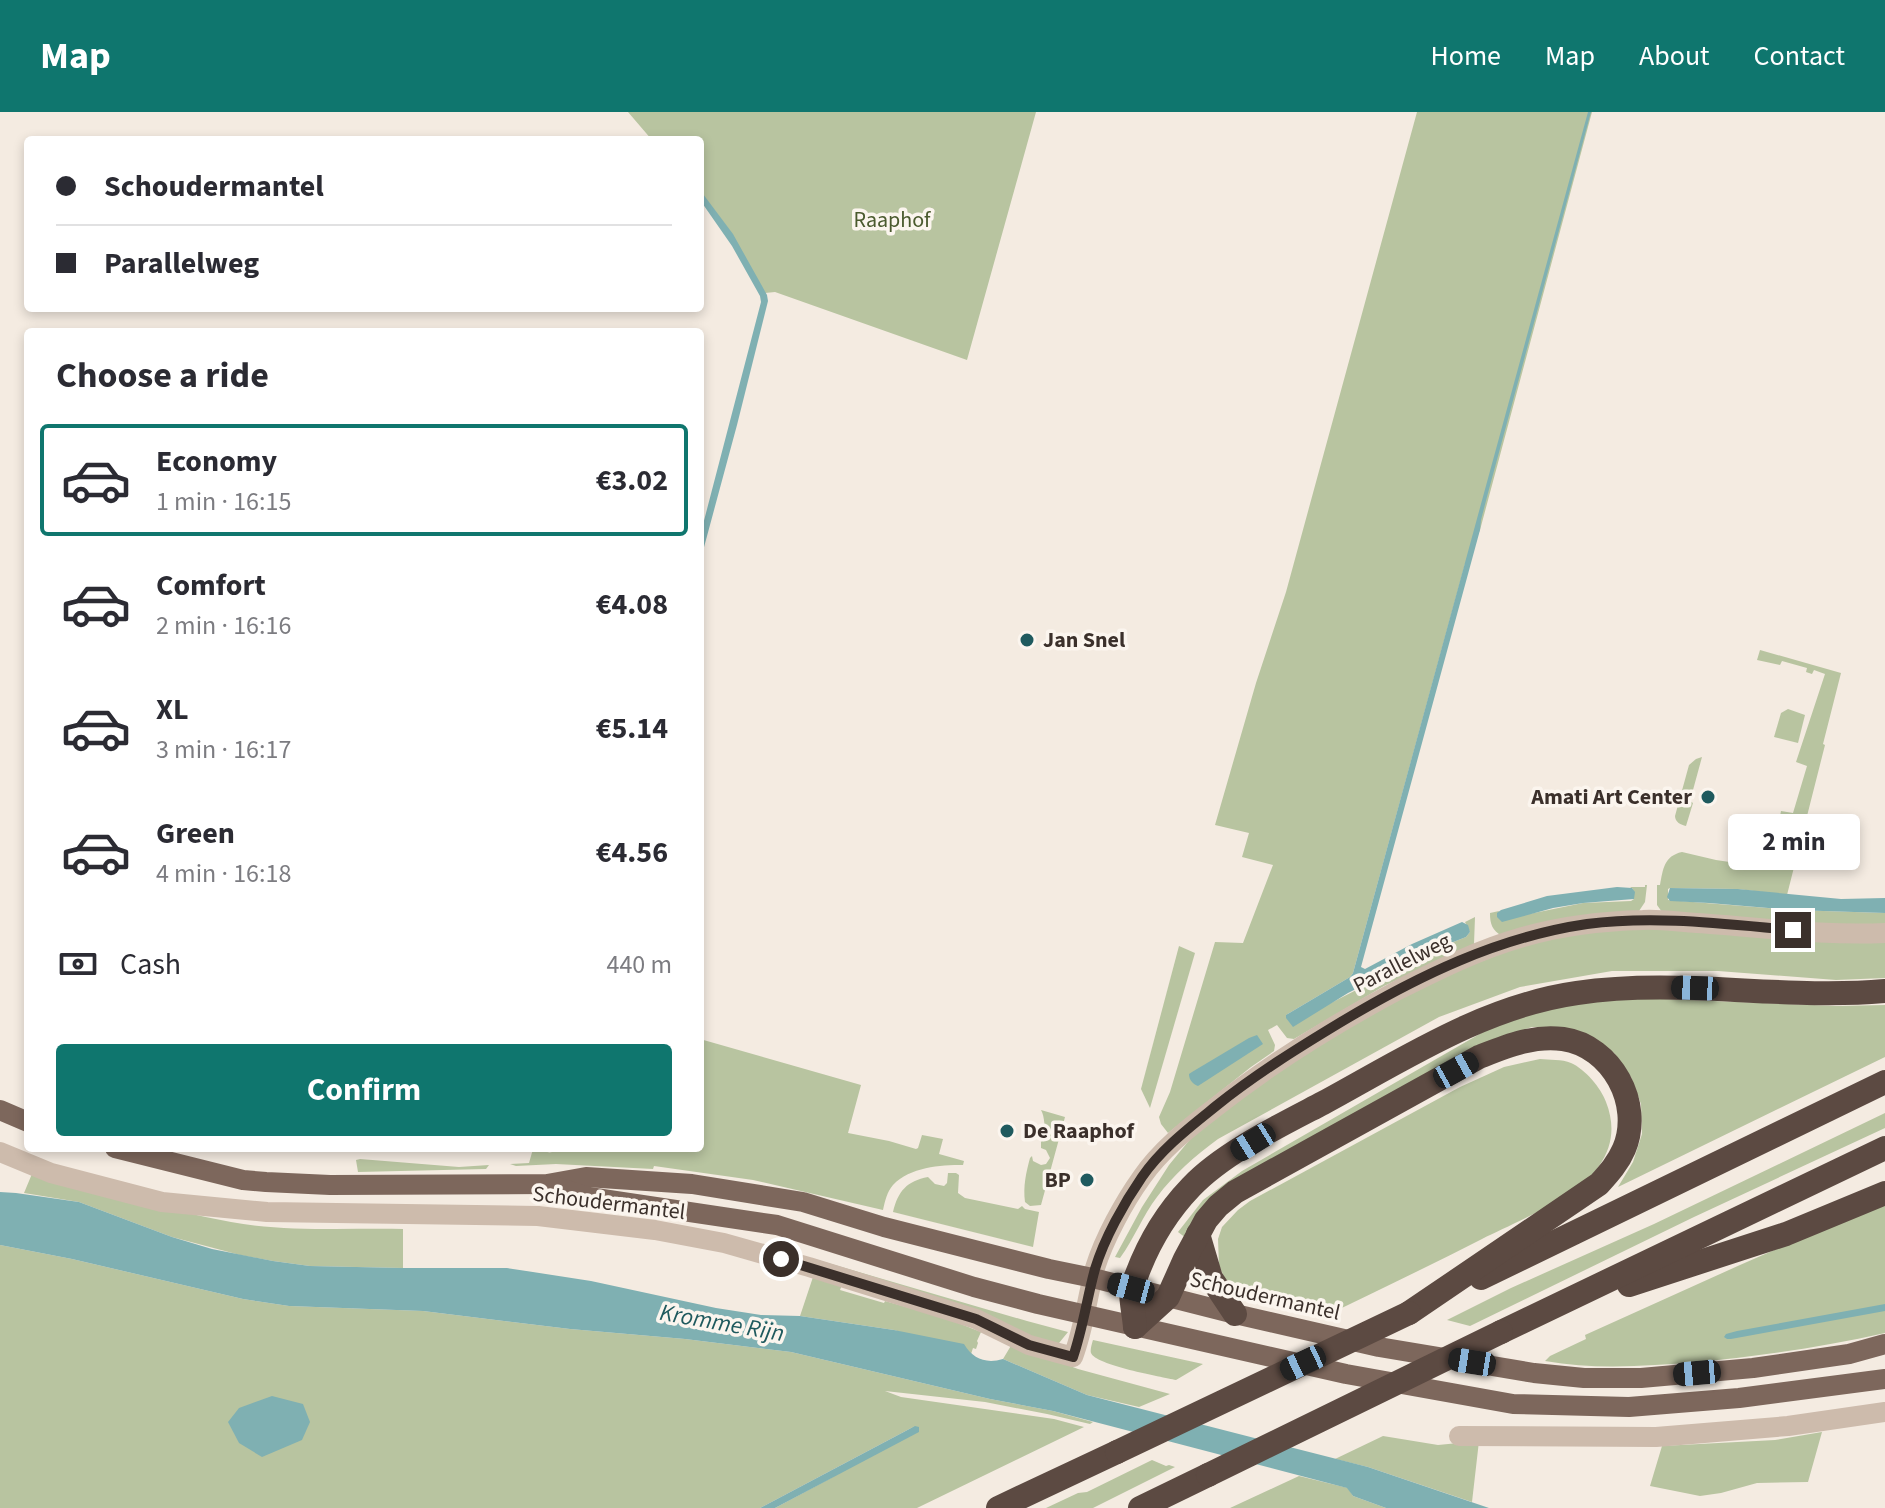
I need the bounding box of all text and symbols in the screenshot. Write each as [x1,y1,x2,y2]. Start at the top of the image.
text: Map [40,29,111,83]
text: Home [1430,36,1501,76]
text: Map [1545,36,1595,76]
text: About [1639,36,1710,76]
text: Contact [1754,36,1845,76]
text: Schoudermantel [104,165,324,208]
park label: Raaphof [853,204,932,236]
text: Parallelweg [104,242,259,285]
text: Choose a ride [56,350,269,401]
text: Economy [156,440,277,483]
icon: car [60,444,132,516]
text: €3.02 [596,459,668,502]
text: 1 min · 16:15 [156,483,291,520]
text: Comfort [156,564,266,607]
icon: car [60,568,132,640]
text: €4.08 [596,583,668,626]
text: 2 min · 16:16 [156,607,291,644]
place label: Jan Snel [1043,624,1126,656]
marker: Jan Snel [1018,631,1036,649]
text: XL [156,688,189,731]
icon: car [60,692,132,764]
text: €5.14 [596,707,668,750]
text: 3 min · 16:17 [156,731,291,768]
place label: Amati Art Center [1530,781,1692,813]
marker: Amati Art Center [1699,788,1717,806]
text: Green [156,812,235,855]
callout: 2 min [1727,814,1859,870]
icon: car [60,816,132,888]
text: 2 min [1762,823,1826,860]
text: €4.56 [596,831,668,874]
text: 4 min · 16:18 [156,855,291,892]
route end [1775,912,1811,948]
street label: Parallelweg [1347,925,1457,1001]
icon: cash [56,942,100,986]
text: Cash [120,943,181,986]
text: 440 m [606,946,672,983]
car [1671,975,1719,1001]
button: Confirm [56,1044,672,1136]
car [1429,1048,1483,1092]
place label: De Raaphof [1023,1115,1136,1147]
car [1226,1119,1280,1165]
marker: De Raaphof [998,1122,1016,1140]
place label: BP [1045,1164,1071,1196]
marker: BP [1078,1171,1096,1189]
street label: Schoudermantel [531,1178,687,1228]
route start [763,1241,799,1277]
street label: Schoudermantel [1187,1263,1343,1329]
car [1105,1270,1157,1306]
water label: Kromme Rijn [657,1295,787,1351]
car [1276,1342,1330,1384]
car [1446,1346,1498,1378]
car [1672,1359,1722,1387]

